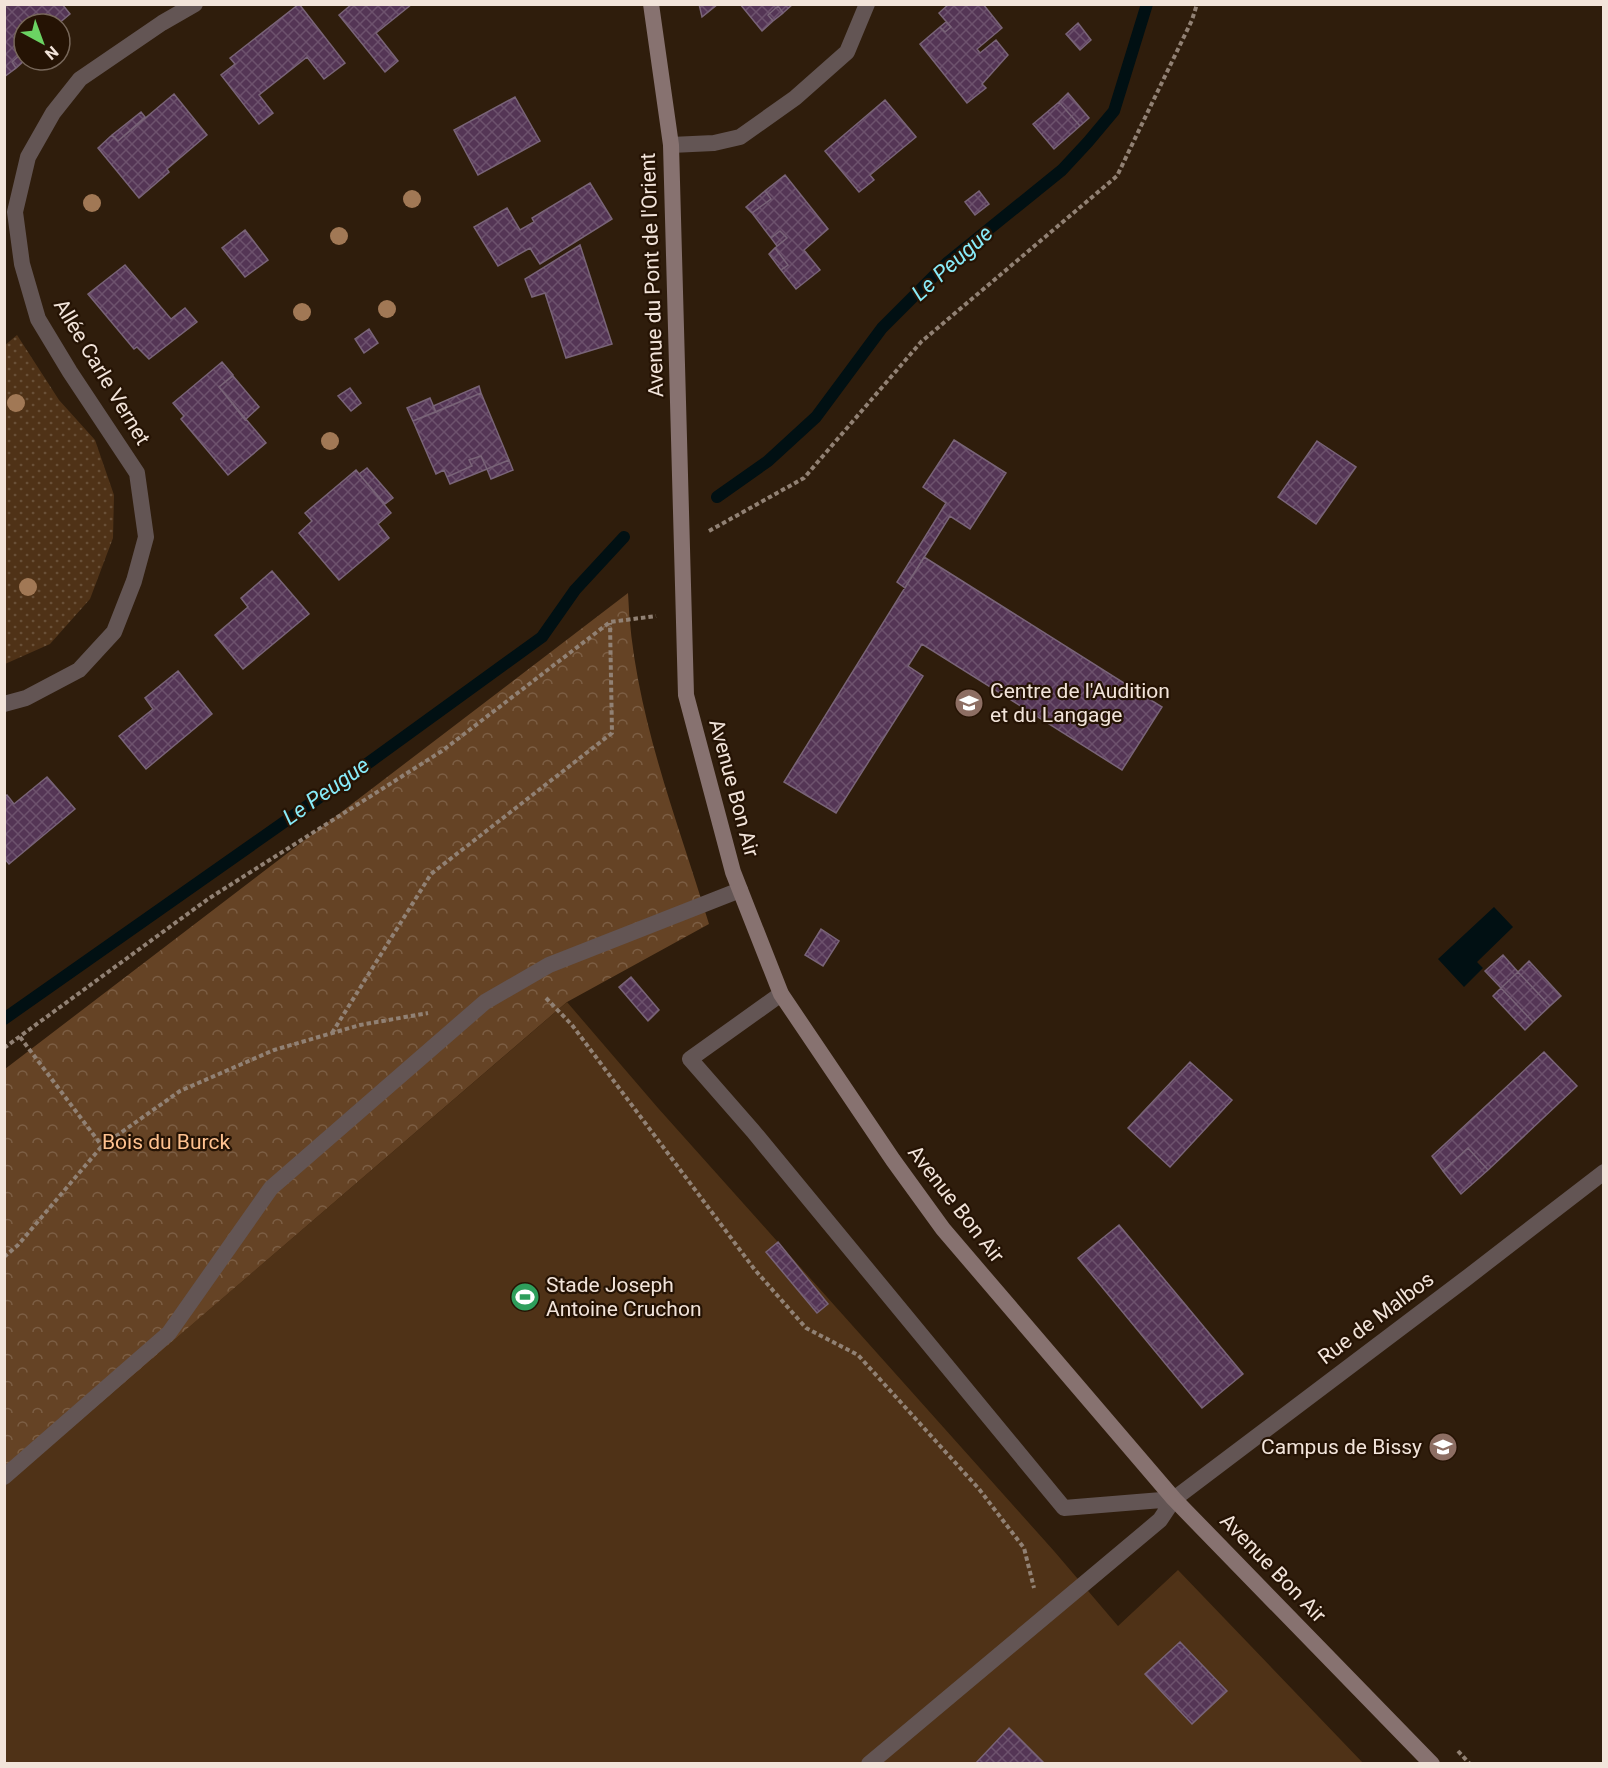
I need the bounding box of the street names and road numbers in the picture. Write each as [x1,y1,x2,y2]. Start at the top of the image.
street label: Avenue du Pont de l'Orient [636,152,668,398]
street label: Allée Carle Vernet [49,295,155,449]
street label: Avenue Bon Air [704,716,764,860]
street label: Avenue Bon Air [903,1141,1009,1267]
street label: Rue de Malbos [1313,1267,1439,1369]
street label: Avenue Bon Air [1215,1509,1331,1627]

